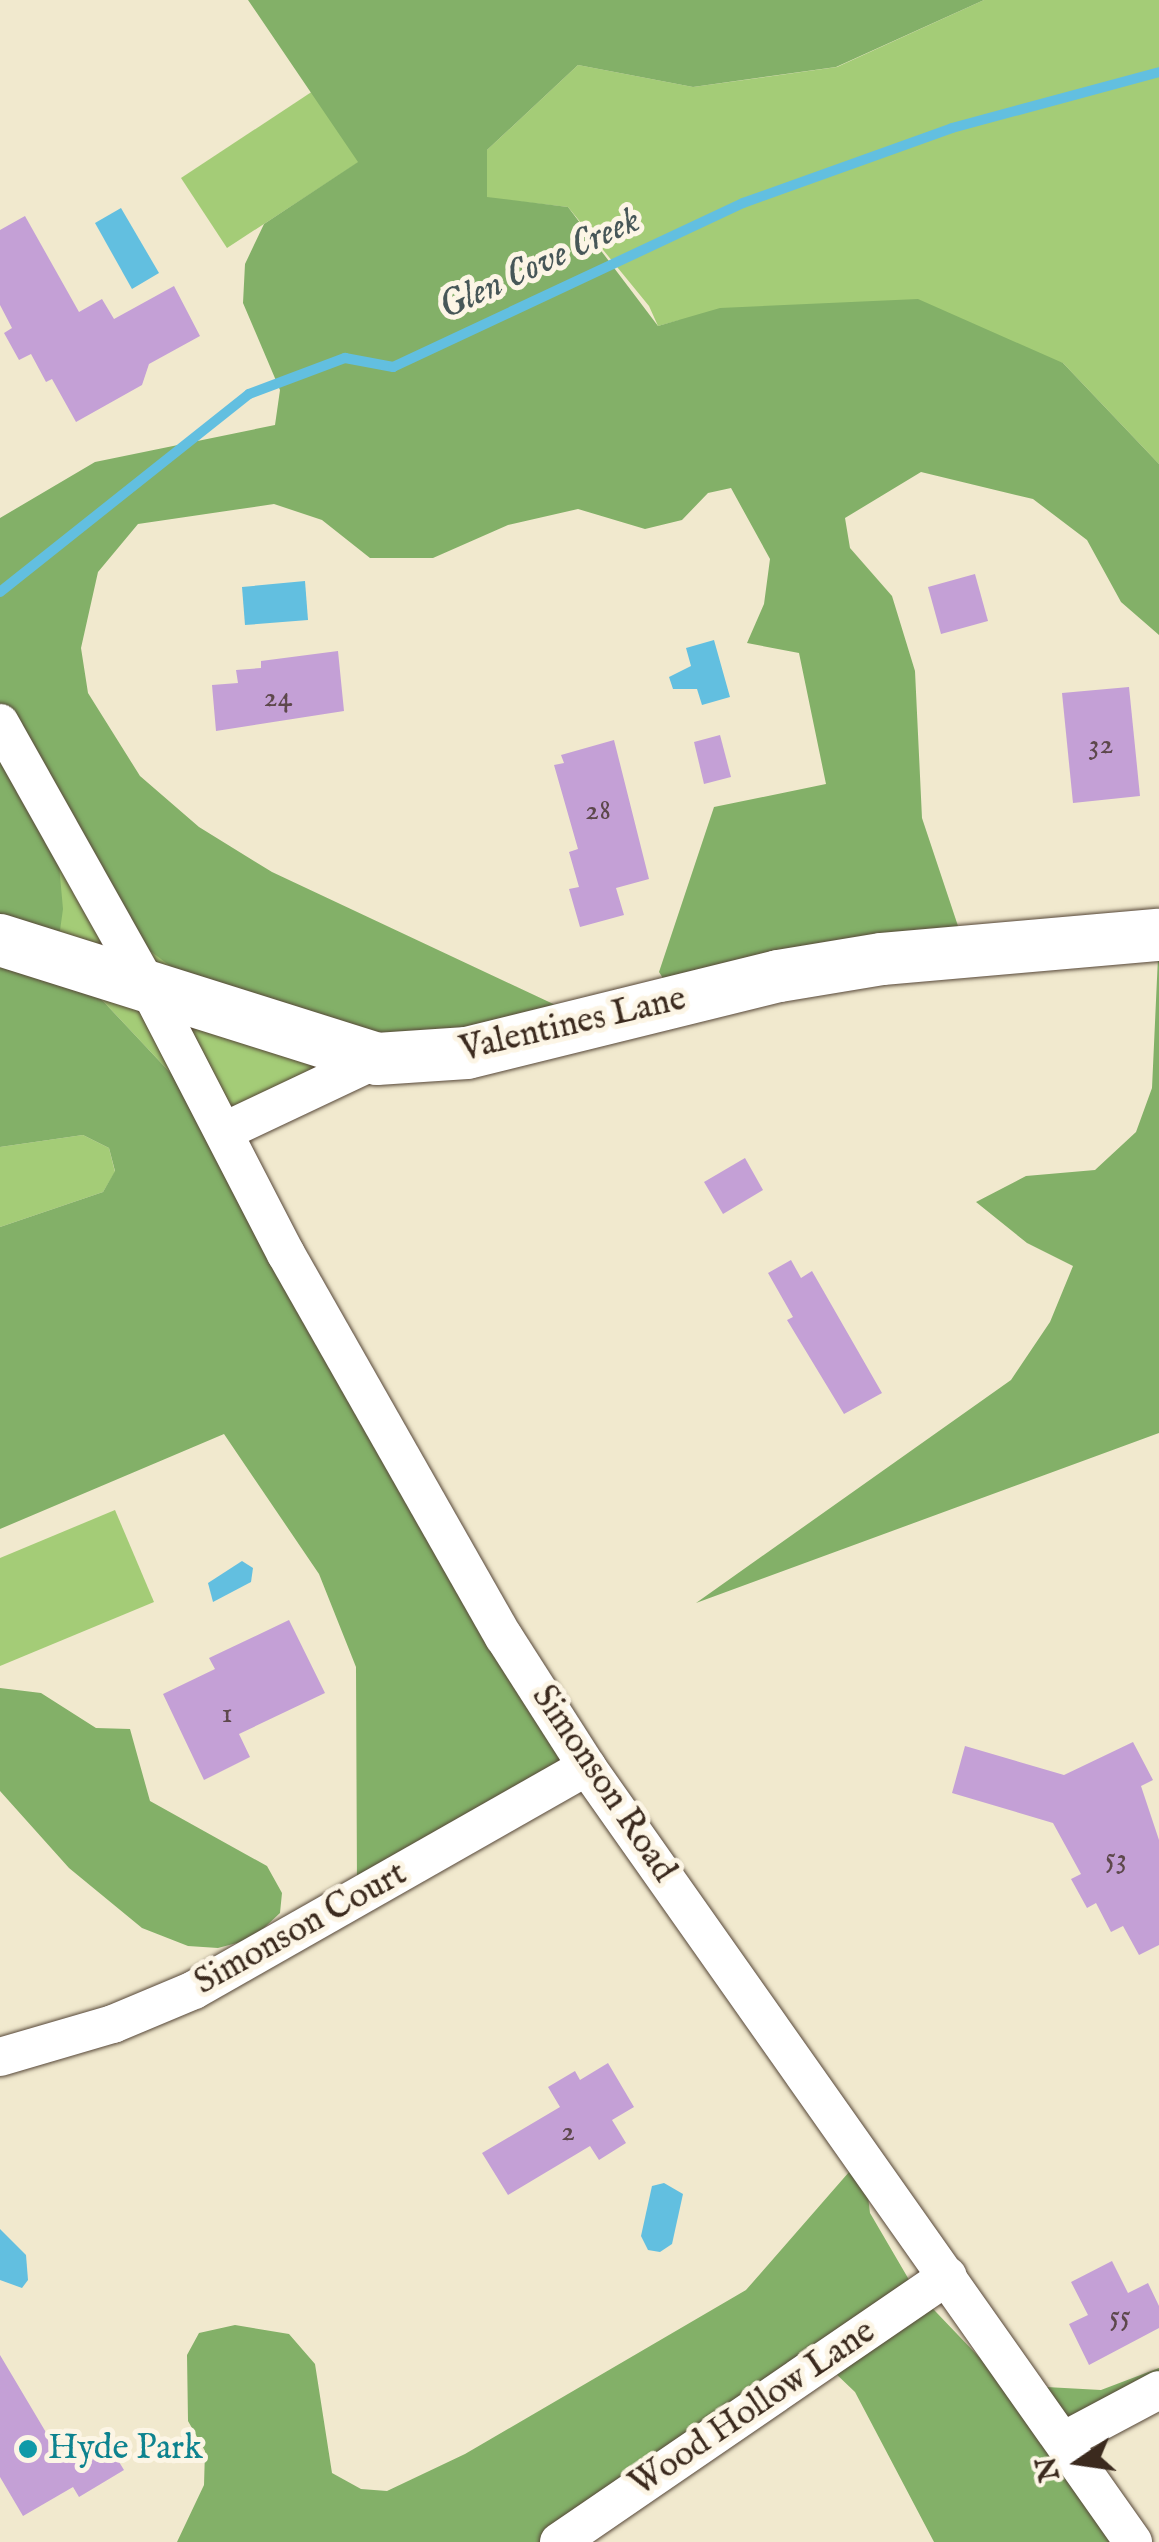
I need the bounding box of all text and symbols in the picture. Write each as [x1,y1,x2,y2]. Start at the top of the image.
water label: Glen Cove Creek [432,199,648,331]
house number: 24 [264,680,292,716]
house number: 32 [1088,727,1114,763]
house number: 28 [585,793,611,829]
street label: Valentines Lane [456,979,690,1071]
street label: Simonson Road [522,1678,684,1890]
house number: 1 [221,1696,233,1732]
house number: 53 [1105,1841,1127,1877]
street label: Simonson Court [188,1853,414,2005]
house number: 2 [561,2114,575,2150]
house number: 55 [1109,2299,1131,2335]
street label: Wood Hollow Lane [622,2311,884,2507]
north arrow [1029,2412,1129,2512]
place label: Hyde Park [48,2428,203,2470]
marker: Hyde Park [17,2438,39,2460]
text: N [1030,2453,1069,2485]

